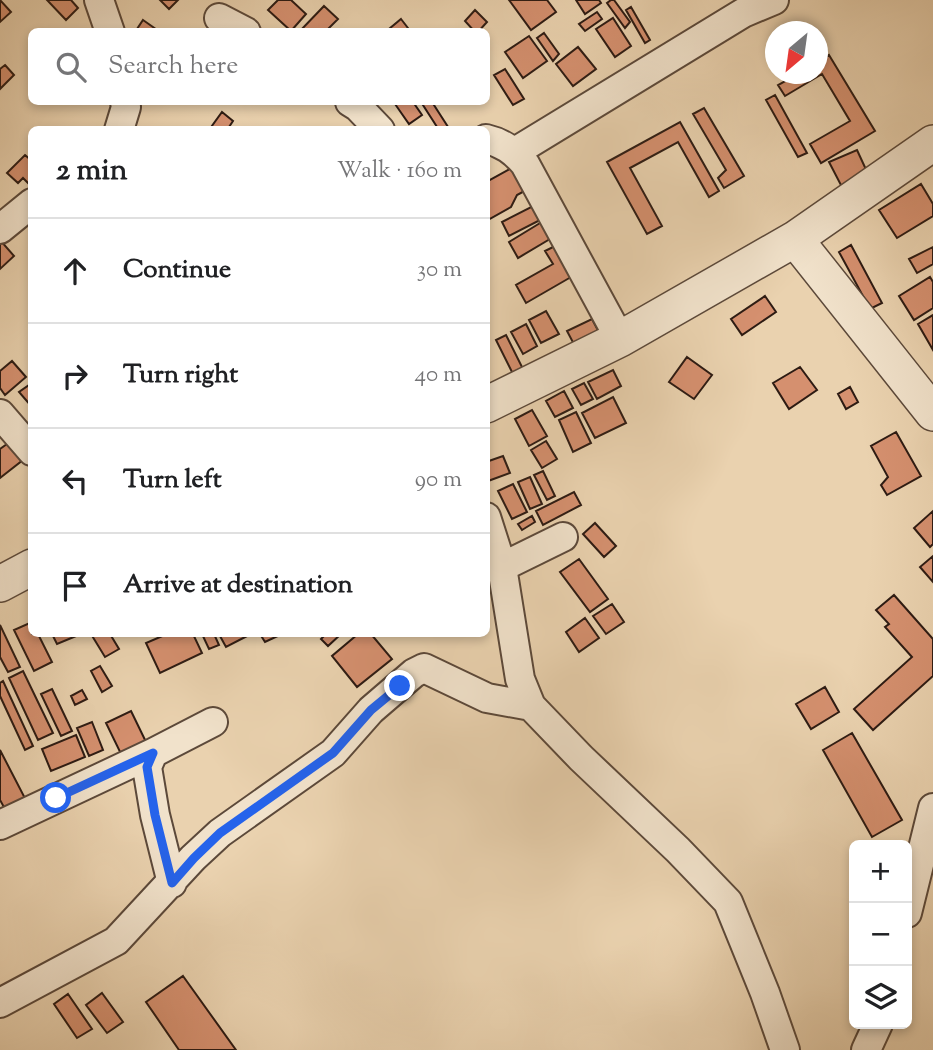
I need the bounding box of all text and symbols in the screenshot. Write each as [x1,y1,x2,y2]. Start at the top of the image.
north arrow [765,21,828,84]
search box [28,28,490,105]
icon: search [52,48,90,86]
text: Search here [108,48,238,85]
text: 2 min [56,150,128,193]
text: Walk · 160 m [337,155,462,188]
icon: ahead [56,252,94,290]
text: Continue [123,252,231,289]
text: 30 m [417,254,462,287]
icon: right [56,357,94,395]
text: Turn right [123,357,238,394]
text: 40 m [415,359,462,392]
icon: left [56,462,94,500]
text: Turn left [123,462,222,499]
text: 90 m [415,464,462,497]
icon: arrive [56,567,94,605]
text: Arrive at destination [123,567,353,604]
route end [384,670,415,701]
route start [40,782,71,813]
map controls [849,840,912,1029]
button: + [849,840,912,903]
button: − [849,903,912,966]
button: layers [849,966,912,1029]

